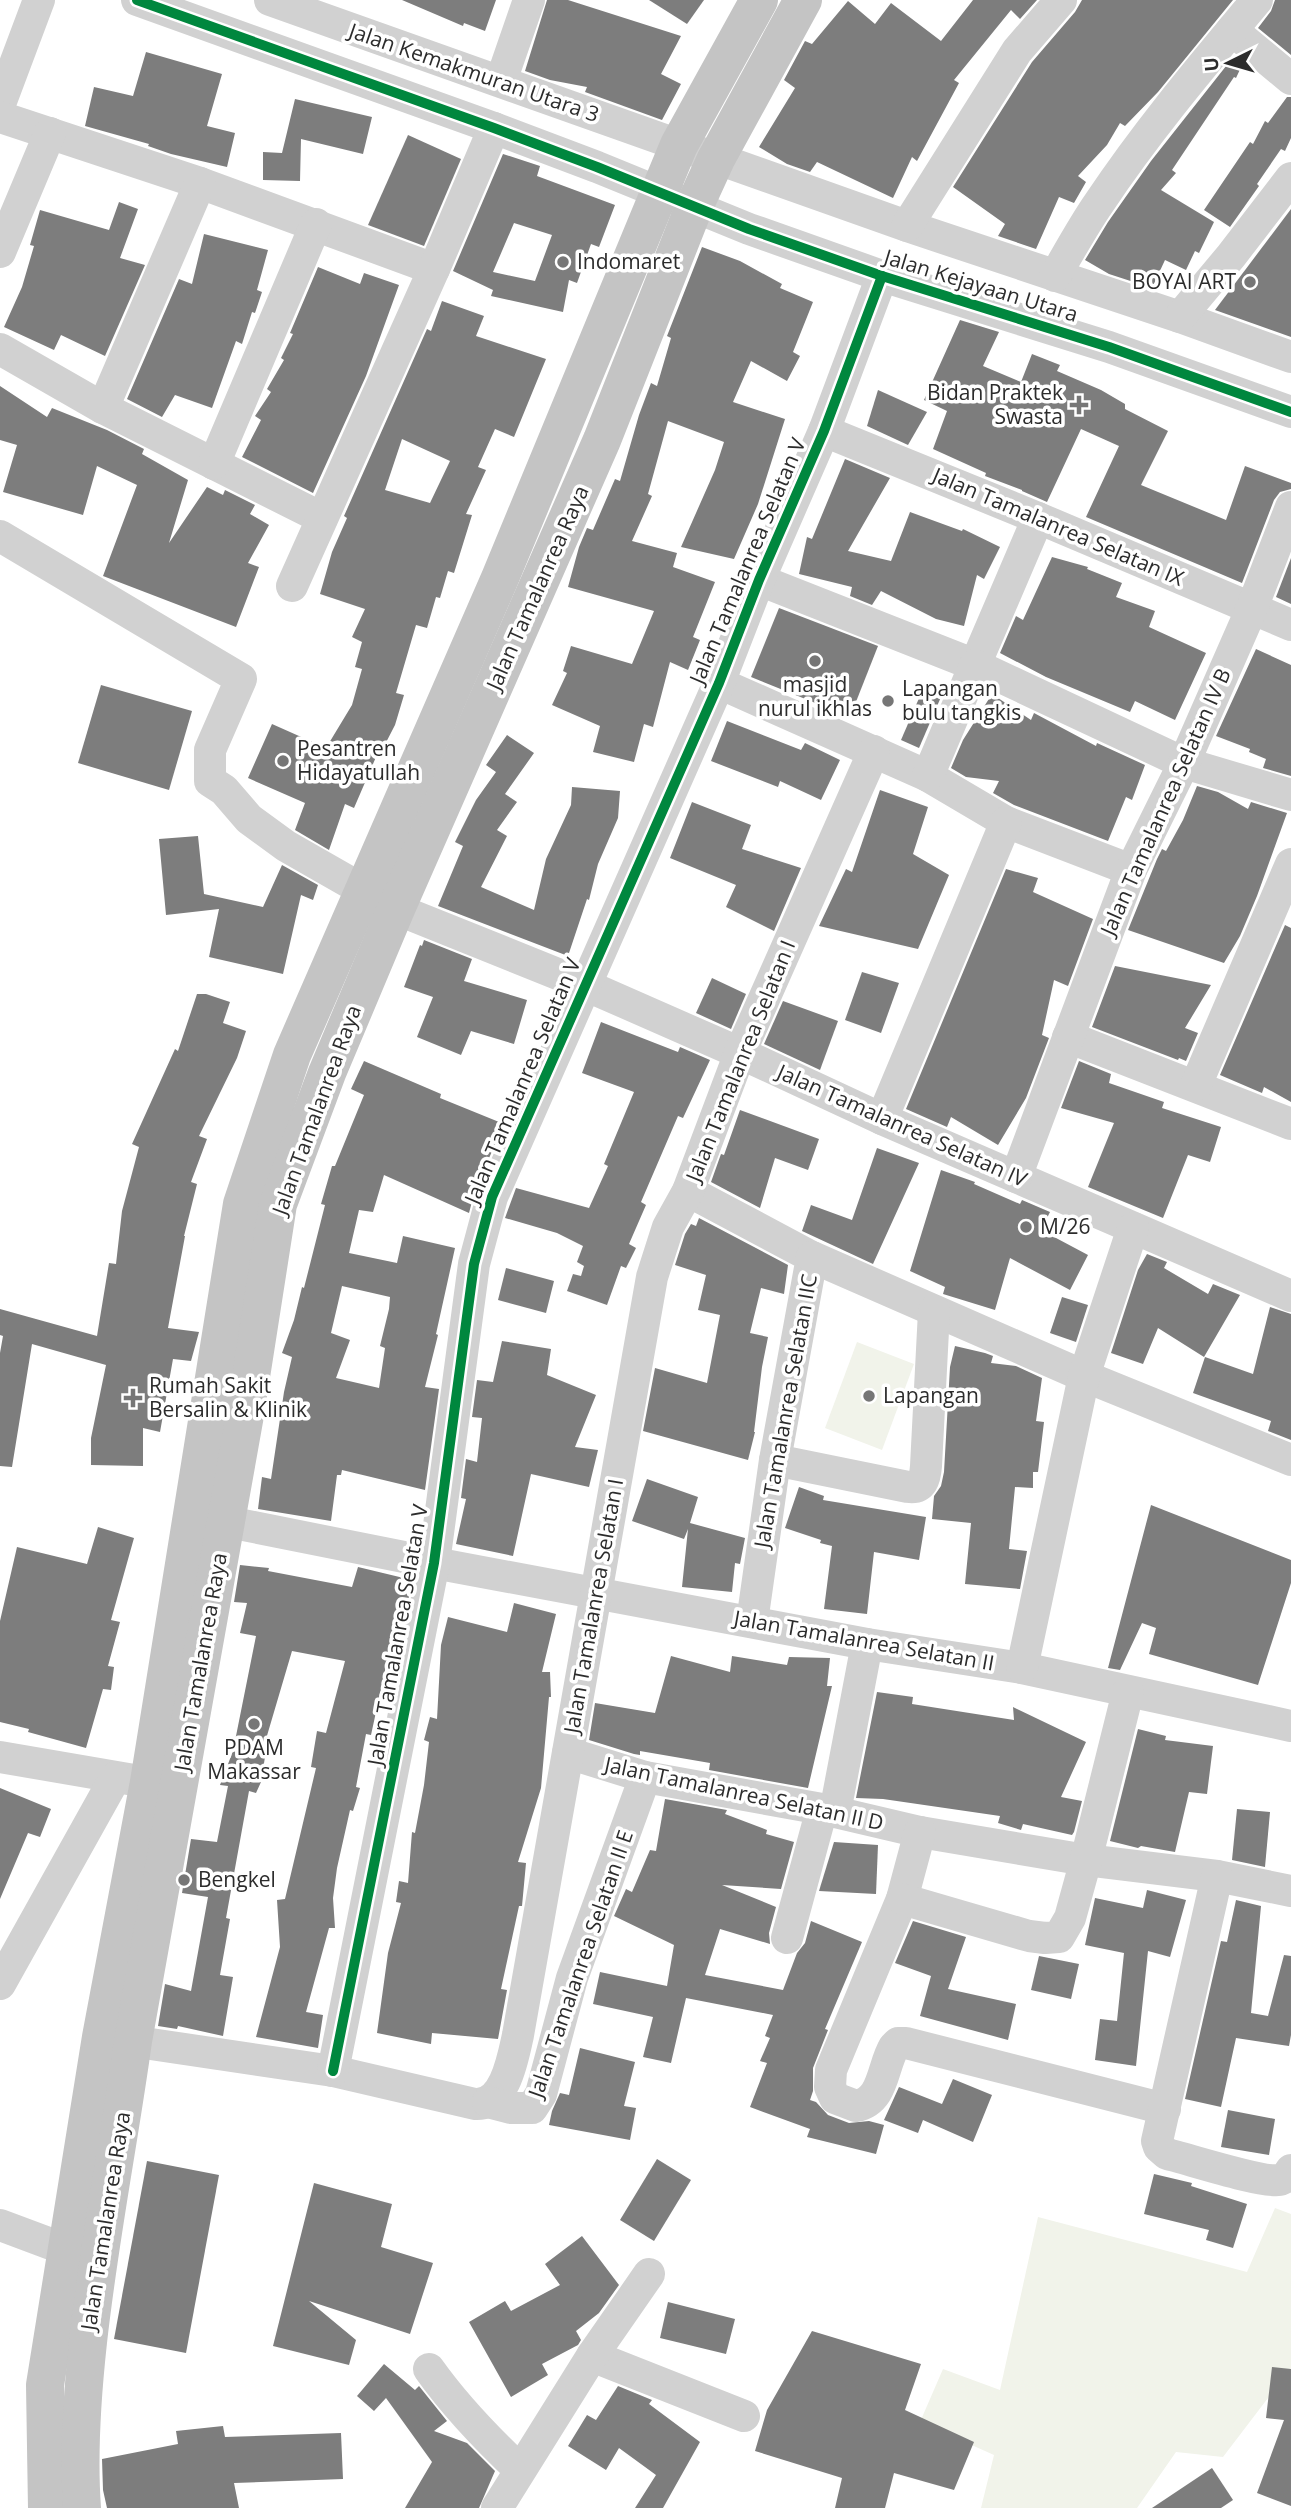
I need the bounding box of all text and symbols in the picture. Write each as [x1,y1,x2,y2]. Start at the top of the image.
street label: Jalan Kemakmuran Utara 3 [344,15,603,128]
north arrow [1193,28,1263,98]
text: U [1197,56,1225,73]
street label: Jalan Kejayaan Utara [879,242,1082,328]
place label: Indomaret [577,247,680,275]
marker: Indomaret [555,254,571,270]
place label: BOYAI ART [1132,267,1236,295]
marker: BOYAI ART [1242,274,1258,290]
place label: Bidan Praktek Swasta [927,378,1063,430]
marker: Bidan Praktek Swasta [1069,395,1089,415]
street label: Jalan Tamalanrea Selatan V [682,433,812,690]
street label: Jalan Tamalanrea Selatan IX [927,460,1189,592]
street label: Jalan Tamalanrea Raya [479,481,595,696]
marker: masjid nurul ikhlas [807,653,823,669]
street label: Jalan Tamalanrea Selatan IV B [1093,664,1237,941]
place label: masjid nurul ikhlas [758,670,872,722]
place label: Lapangan bulu tangkis [902,674,1021,726]
marker: Lapangan bulu tangkis [880,693,896,709]
place label: Pesantren Hidayatullah [297,734,420,786]
marker: Pesantren Hidayatullah [275,753,291,769]
street label: Jalan Tamalanrea Selatan I [678,936,801,1187]
street label: Jalan Tamalanrea Selatan V [457,953,587,1210]
street label: Jalan Tamalanrea Raya [264,1001,367,1220]
street label: Jalan Tamalanrea Selatan IV [771,1056,1032,1193]
place label: M/26 [1040,1212,1091,1240]
marker: M/26 [1018,1219,1034,1235]
street label: Jalan Tamalanrea Selatan IIC [747,1272,823,1552]
place label: Rumah Sakit Bersalin & Klinik [149,1371,307,1423]
place label: Lapangan [883,1381,979,1409]
marker: Rumah Sakit Bersalin & Klinik [123,1388,143,1408]
marker: Lapangan [861,1388,877,1404]
street label: Jalan Tamalanrea Selatan I [556,1476,629,1737]
street label: Jalan Tamalanrea Selatan V [360,1502,434,1770]
street label: Jalan Tamalanrea Raya [167,1551,233,1775]
street label: Jalan Tamalanrea Selatan II [730,1603,997,1677]
marker: PDAM Makassar [246,1716,262,1732]
place label: PDAM Makassar [207,1733,301,1785]
street label: Jalan Tamalanrea Selatan II D [600,1749,886,1836]
street label: Jalan Tamalanrea Selatan II E [520,1826,639,2103]
place label: Bengkel [198,1865,276,1893]
marker: Bengkel [176,1872,192,1888]
street label: Jalan Tamalanrea Raya [74,2109,136,2334]

